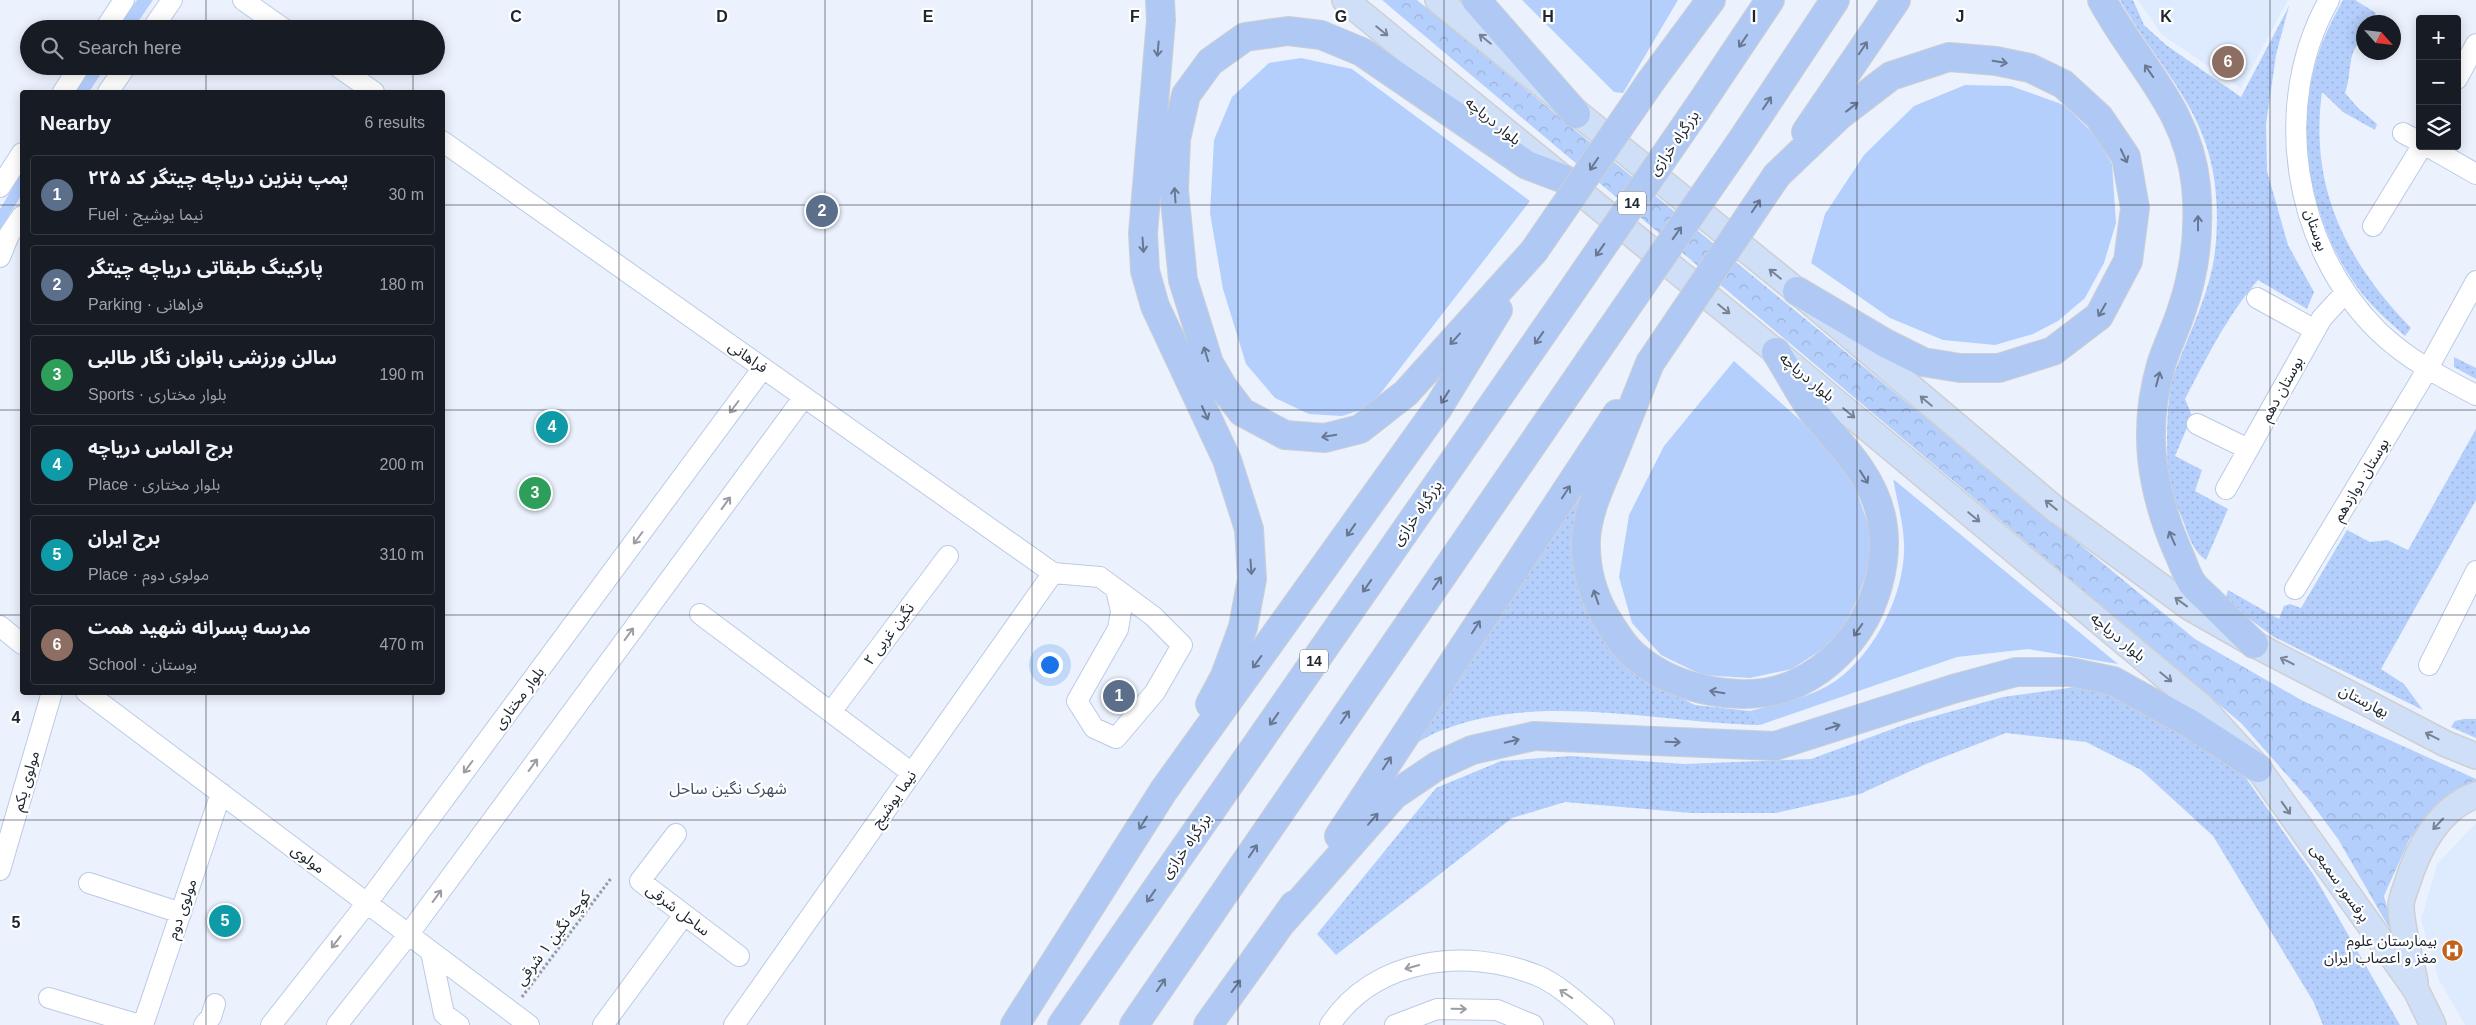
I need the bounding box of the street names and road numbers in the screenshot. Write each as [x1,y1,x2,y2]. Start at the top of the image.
street label: بلوار دریاچه [1461,93,1524,150]
street label: بزرگراه خرازی [1645,107,1703,179]
road number: 14 [1618,192,1646,214]
street label: بوستان [2300,207,2332,253]
street label: فراهانی [725,337,771,377]
street label: بلوار دریاچه [1775,349,1838,406]
street label: بوستان دهم [2257,353,2309,426]
street label: بوستان دوازدهم [2329,435,2395,526]
street label: بزرگراه خرازی [1388,477,1446,549]
street label: نگین غربی ۲ [860,599,918,669]
street label: بلوار دریاچه [2086,609,2149,666]
road number: 14 [1300,649,1328,672]
street label: بلوار مختاری [490,663,548,733]
street label: بهارستان [2336,681,2392,721]
street label: مولوی یکم [9,749,45,814]
street label: نیما یوشیج [868,767,923,833]
street label: بزرگراه خرازی [1157,810,1215,882]
street label: مولوی [288,841,328,877]
street label: پرفسور سمیعی [2306,841,2373,926]
street label: مولوی دوم [163,876,203,942]
street label: ساحل شرقی [643,880,714,940]
street label: کوچه نگین ۱ شرقی [512,887,596,989]

